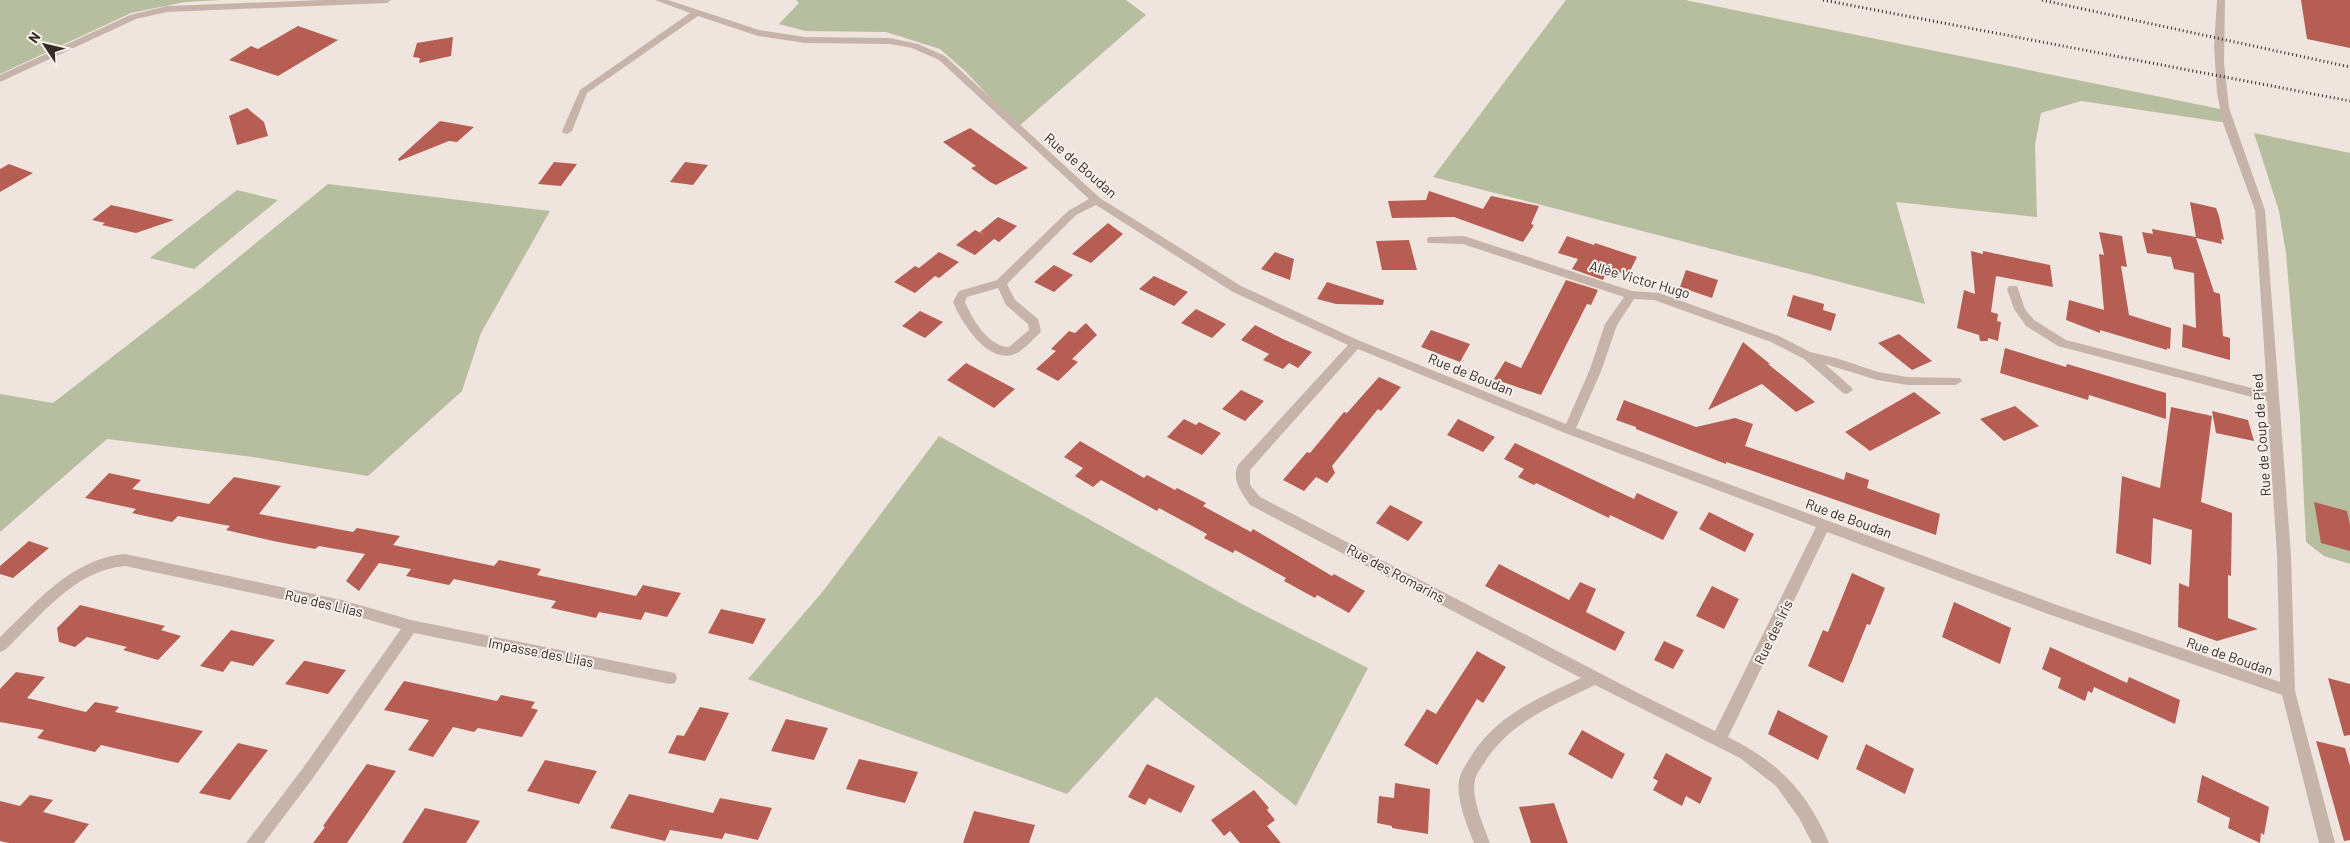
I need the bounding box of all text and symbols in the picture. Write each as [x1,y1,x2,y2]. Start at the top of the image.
north arrow [20,20,70,70]
text: N [24,29,44,46]
street label: Rue de Boudan [1041,129,1121,201]
street label: Allée Victor Hugo [1588,257,1692,301]
street label: Rue de Boudan [1426,349,1516,399]
street label: Rue de Coup de Pied [2248,373,2274,497]
street label: Rue de Boudan [1804,495,1894,541]
street label: Rue des Romarins [1344,540,1448,606]
street label: Rue des Lilas [283,586,365,620]
street label: Rue des Iris [1750,597,1796,667]
street label: Impasse des Lilas [487,633,595,671]
street label: Rue de Boudan [2184,633,2276,679]

